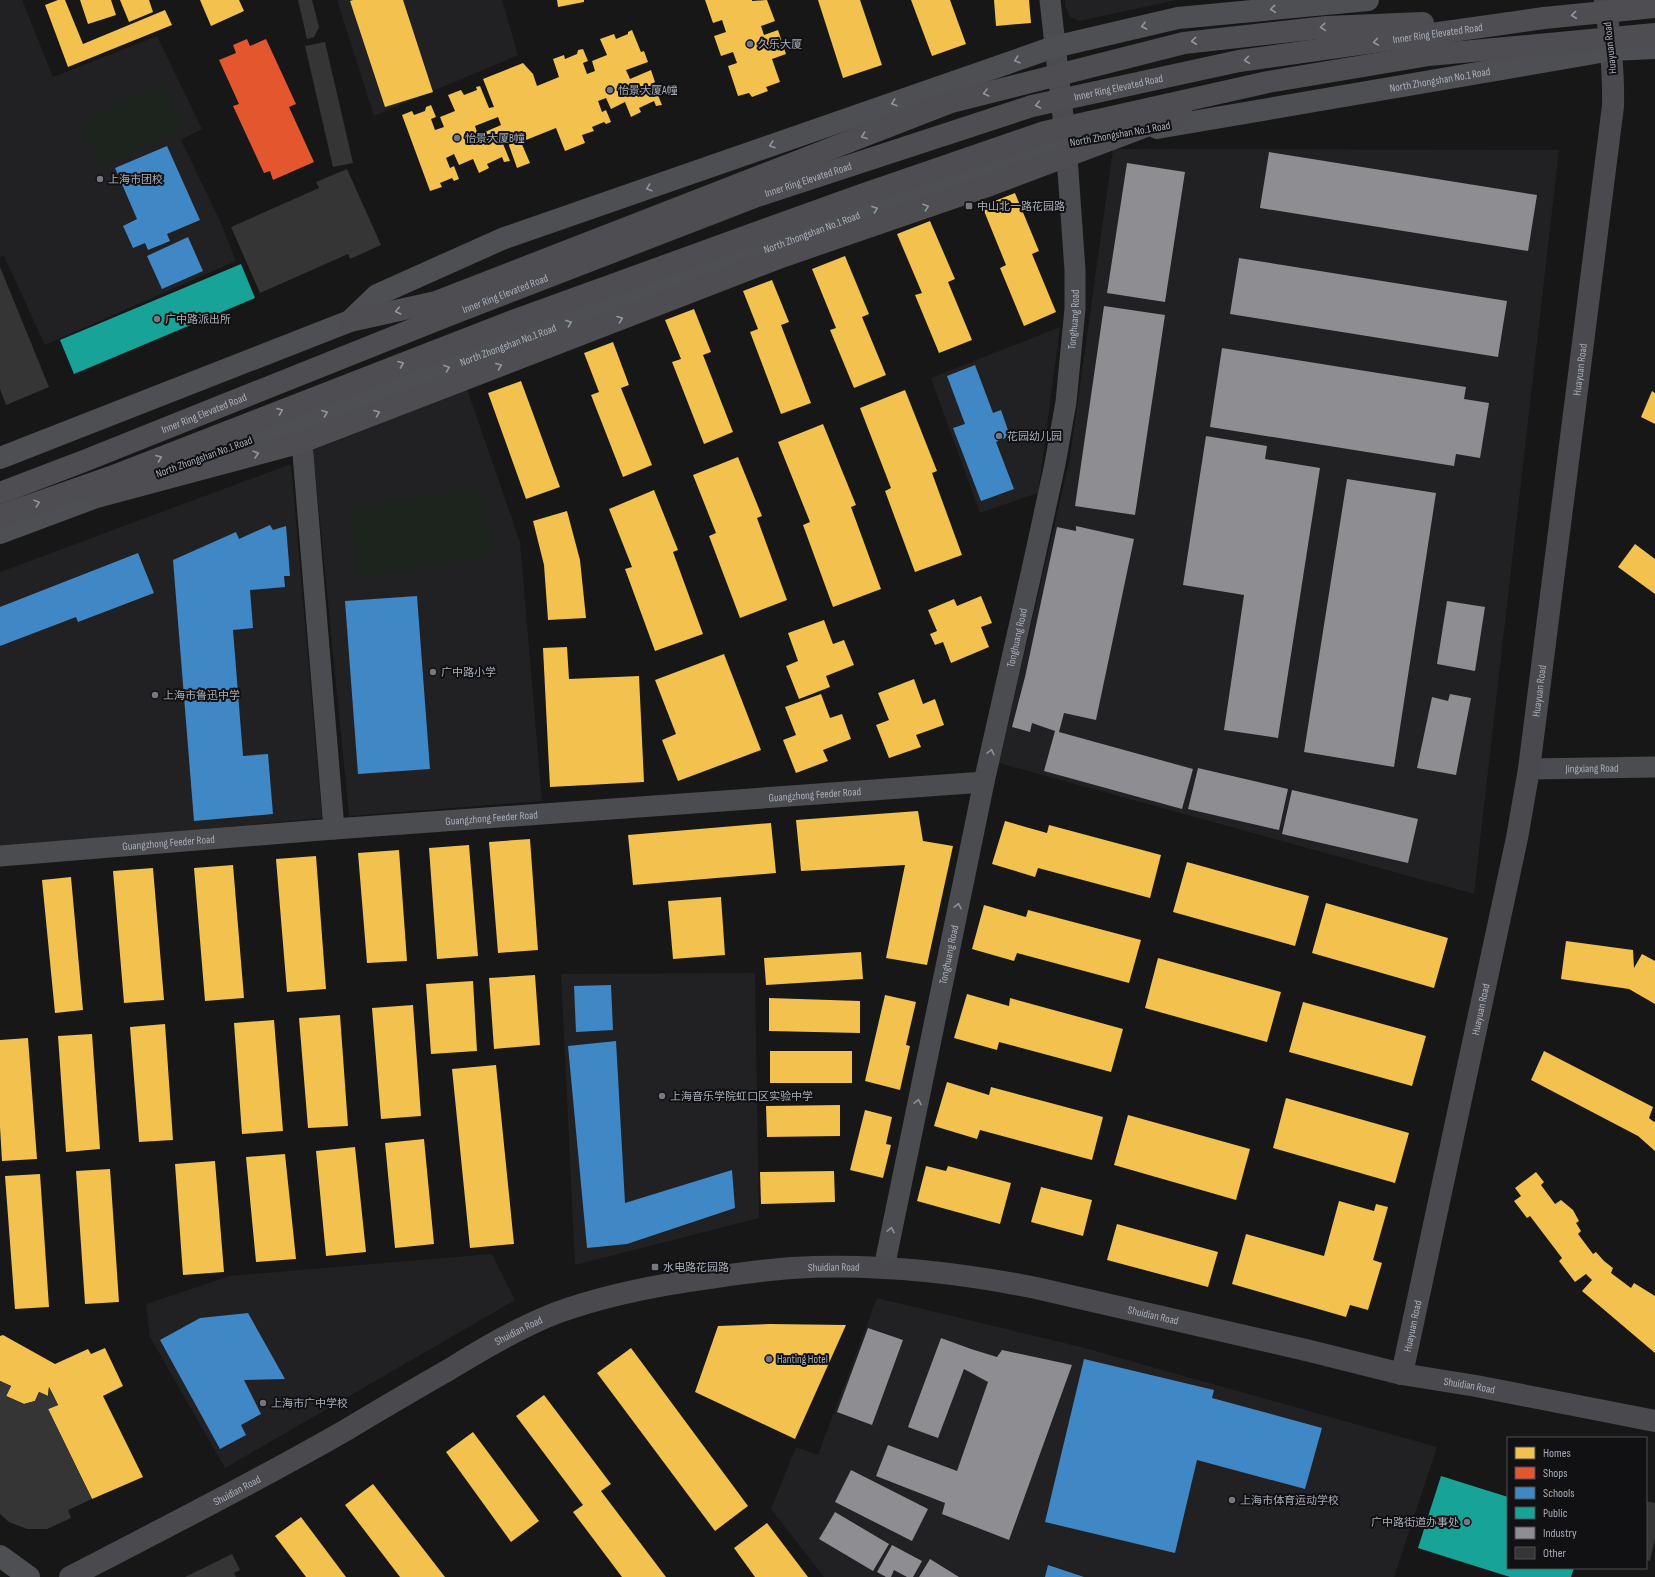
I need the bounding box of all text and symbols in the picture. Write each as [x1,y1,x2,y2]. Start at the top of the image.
one-way arrow [1270,4,1276,13]
one-way arrow [1571,10,1577,19]
street label: Inner Ring Elevated Road [1392,20,1484,46]
one-way arrow [1141,21,1147,29]
street label: Huayuan Road [1601,21,1619,75]
one-way arrow [1320,23,1326,32]
one-way arrow [1191,37,1197,46]
one-way arrow [1373,37,1379,46]
place label: 久乐大厦 [758,38,802,51]
marker: 久乐大厦 [745,39,755,49]
one-way arrow [1014,55,1021,64]
one-way arrow [1244,55,1251,64]
street label: North Zhongshan No.1 Road [1389,64,1492,95]
street label: Inner Ring Elevated Road [1073,71,1165,103]
place label: 怡景大厦A幢 [618,84,678,97]
marker: 怡景大厦A幢 [605,85,615,95]
one-way arrow [983,89,990,97]
one-way arrow [891,98,898,106]
one-way arrow [1035,100,1042,108]
street label: North Zhongshan No.1 Road [1069,119,1172,149]
place label: 怡景大厦B幢 [465,132,525,145]
one-way arrow [860,132,867,140]
marker: 怡景大厦B幢 [452,133,462,143]
one-way arrow [768,141,775,149]
street label: Inner Ring Elevated Road [763,159,854,200]
place label: 上海市团校 [108,173,163,186]
marker: 上海市团校 [95,174,105,184]
one-way arrow [646,183,653,192]
place label: 中山北一路花园路 [977,200,1065,213]
marker: 中山北一路花园路 [964,201,974,211]
one-way arrow [922,203,929,212]
one-way arrow [871,205,878,213]
street label: North Zhongshan No.1 Road [762,208,862,256]
street label: Inner Ring Elevated Road [460,271,550,316]
street label: Tonghuang Road [1065,289,1082,350]
one-way arrow [395,306,401,314]
place label: 广中路派出所 [165,313,231,326]
marker: 广中路派出所 [152,314,162,324]
one-way arrow [616,316,623,324]
one-way arrow [566,319,573,327]
street label: North Zhongshan No.1 Road [458,321,558,369]
street label: Huayuan Road [1570,342,1589,396]
one-way arrow [398,361,405,369]
one-way arrow [495,363,502,371]
one-way arrow [444,365,451,373]
street label: Inner Ring Elevated Road [159,390,249,436]
one-way arrow [277,408,284,416]
one-way arrow [322,409,329,417]
one-way arrow [373,410,381,418]
place label: 花园幼儿园 [1007,430,1062,443]
marker: 花园幼儿园 [994,431,1004,441]
street label: North Zhongshan No.1 Road [154,433,254,481]
one-way arrow [253,451,259,459]
one-way arrow [155,455,162,463]
one-way arrow [33,499,40,507]
street label: Tonghuang Road [1004,607,1030,669]
street label: Huayuan Road [1529,664,1549,718]
place label: 广中路小学 [441,666,496,679]
marker: 广中路小学 [428,667,438,677]
place label: 上海市鲁迅中学 [163,689,240,702]
marker: 上海市鲁迅中学 [150,690,160,700]
one-way arrow [986,749,994,755]
street label: Jingxiang Road [1564,761,1619,775]
street label: Guangzhong Feeder Road [768,784,862,804]
street label: Guangzhong Feeder Road [445,808,539,827]
street label: Guangzhong Feeder Road [122,832,216,853]
one-way arrow [953,903,962,910]
street label: Tonghuang Road [936,923,961,985]
street label: Huayuan Road [1468,982,1492,1036]
place label: 上海音乐学院虹口区实验中学 [670,1090,813,1103]
marker: 上海音乐学院虹口区实验中学 [657,1091,667,1101]
one-way arrow [913,1099,921,1106]
one-way arrow [887,1227,895,1233]
street label: Shuidian Road [808,1260,860,1274]
place label: 水电路花园路 [663,1261,729,1274]
marker: 水电路花园路 [650,1262,660,1272]
street label: Huayuan Road [1400,1299,1424,1353]
street label: Shuidian Road [1127,1303,1180,1327]
street label: Shuidian Road [492,1313,545,1348]
place label: Hanting Hotel [777,1353,828,1366]
marker: Hanting Hotel [764,1354,774,1364]
street label: Shuidian Road [1443,1374,1497,1396]
place label: 上海市广中学校 [271,1397,348,1410]
marker: 上海市广中学校 [258,1398,268,1408]
legend [1507,1437,1647,1569]
text: Homes [1543,1446,1571,1461]
text: Shops [1543,1466,1568,1481]
street label: Shuidian Road [211,1472,263,1508]
text: Schools [1543,1486,1575,1501]
place label: 上海市体育运动学校 [1240,1494,1339,1507]
marker: 上海市体育运动学校 [1227,1495,1237,1505]
text: Public [1543,1506,1568,1521]
place label: 广中路街道办事处 [1371,1516,1459,1529]
marker: 广中路街道办事处 [1462,1517,1472,1527]
text: Industry [1543,1526,1577,1541]
text: Other [1543,1546,1567,1561]

